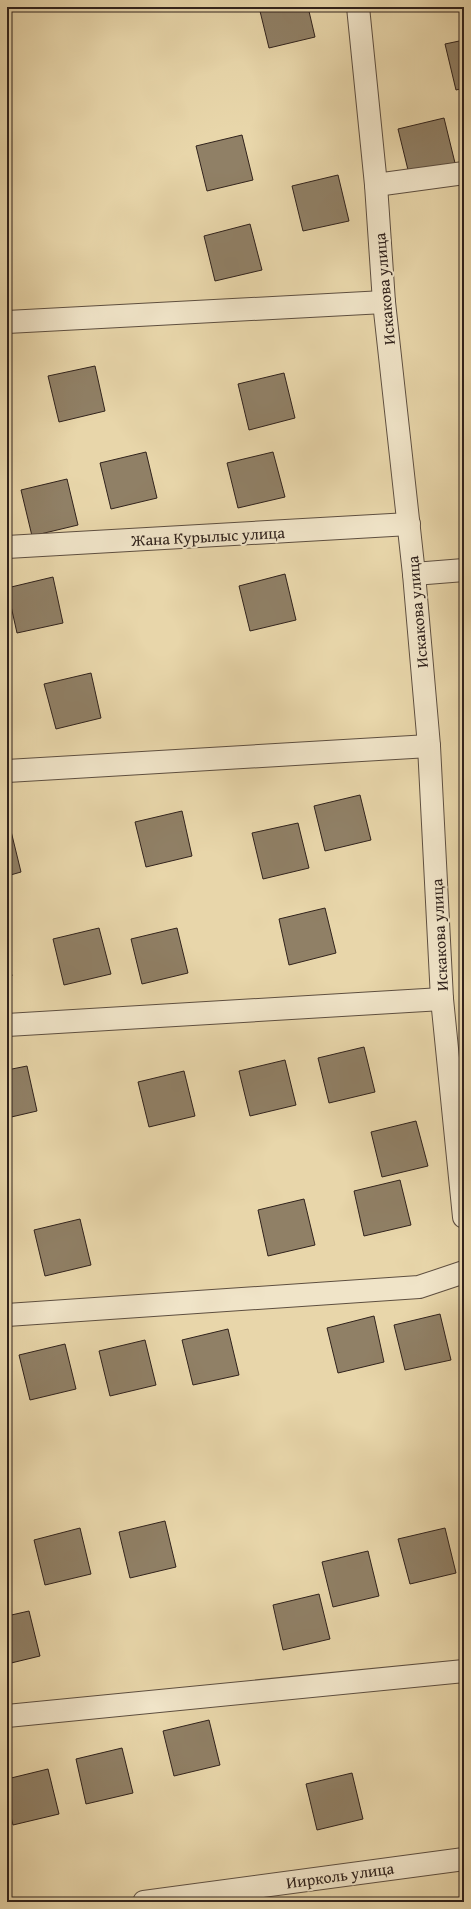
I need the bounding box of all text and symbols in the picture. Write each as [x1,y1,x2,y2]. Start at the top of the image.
street label: Искакова улица [367,232,401,346]
street label: Жана Курылыс улица [130,520,286,552]
street label: Искакова улица [400,555,434,669]
street label: Искакова улица [424,878,454,992]
street label: Иирколь улица [285,1856,396,1894]

